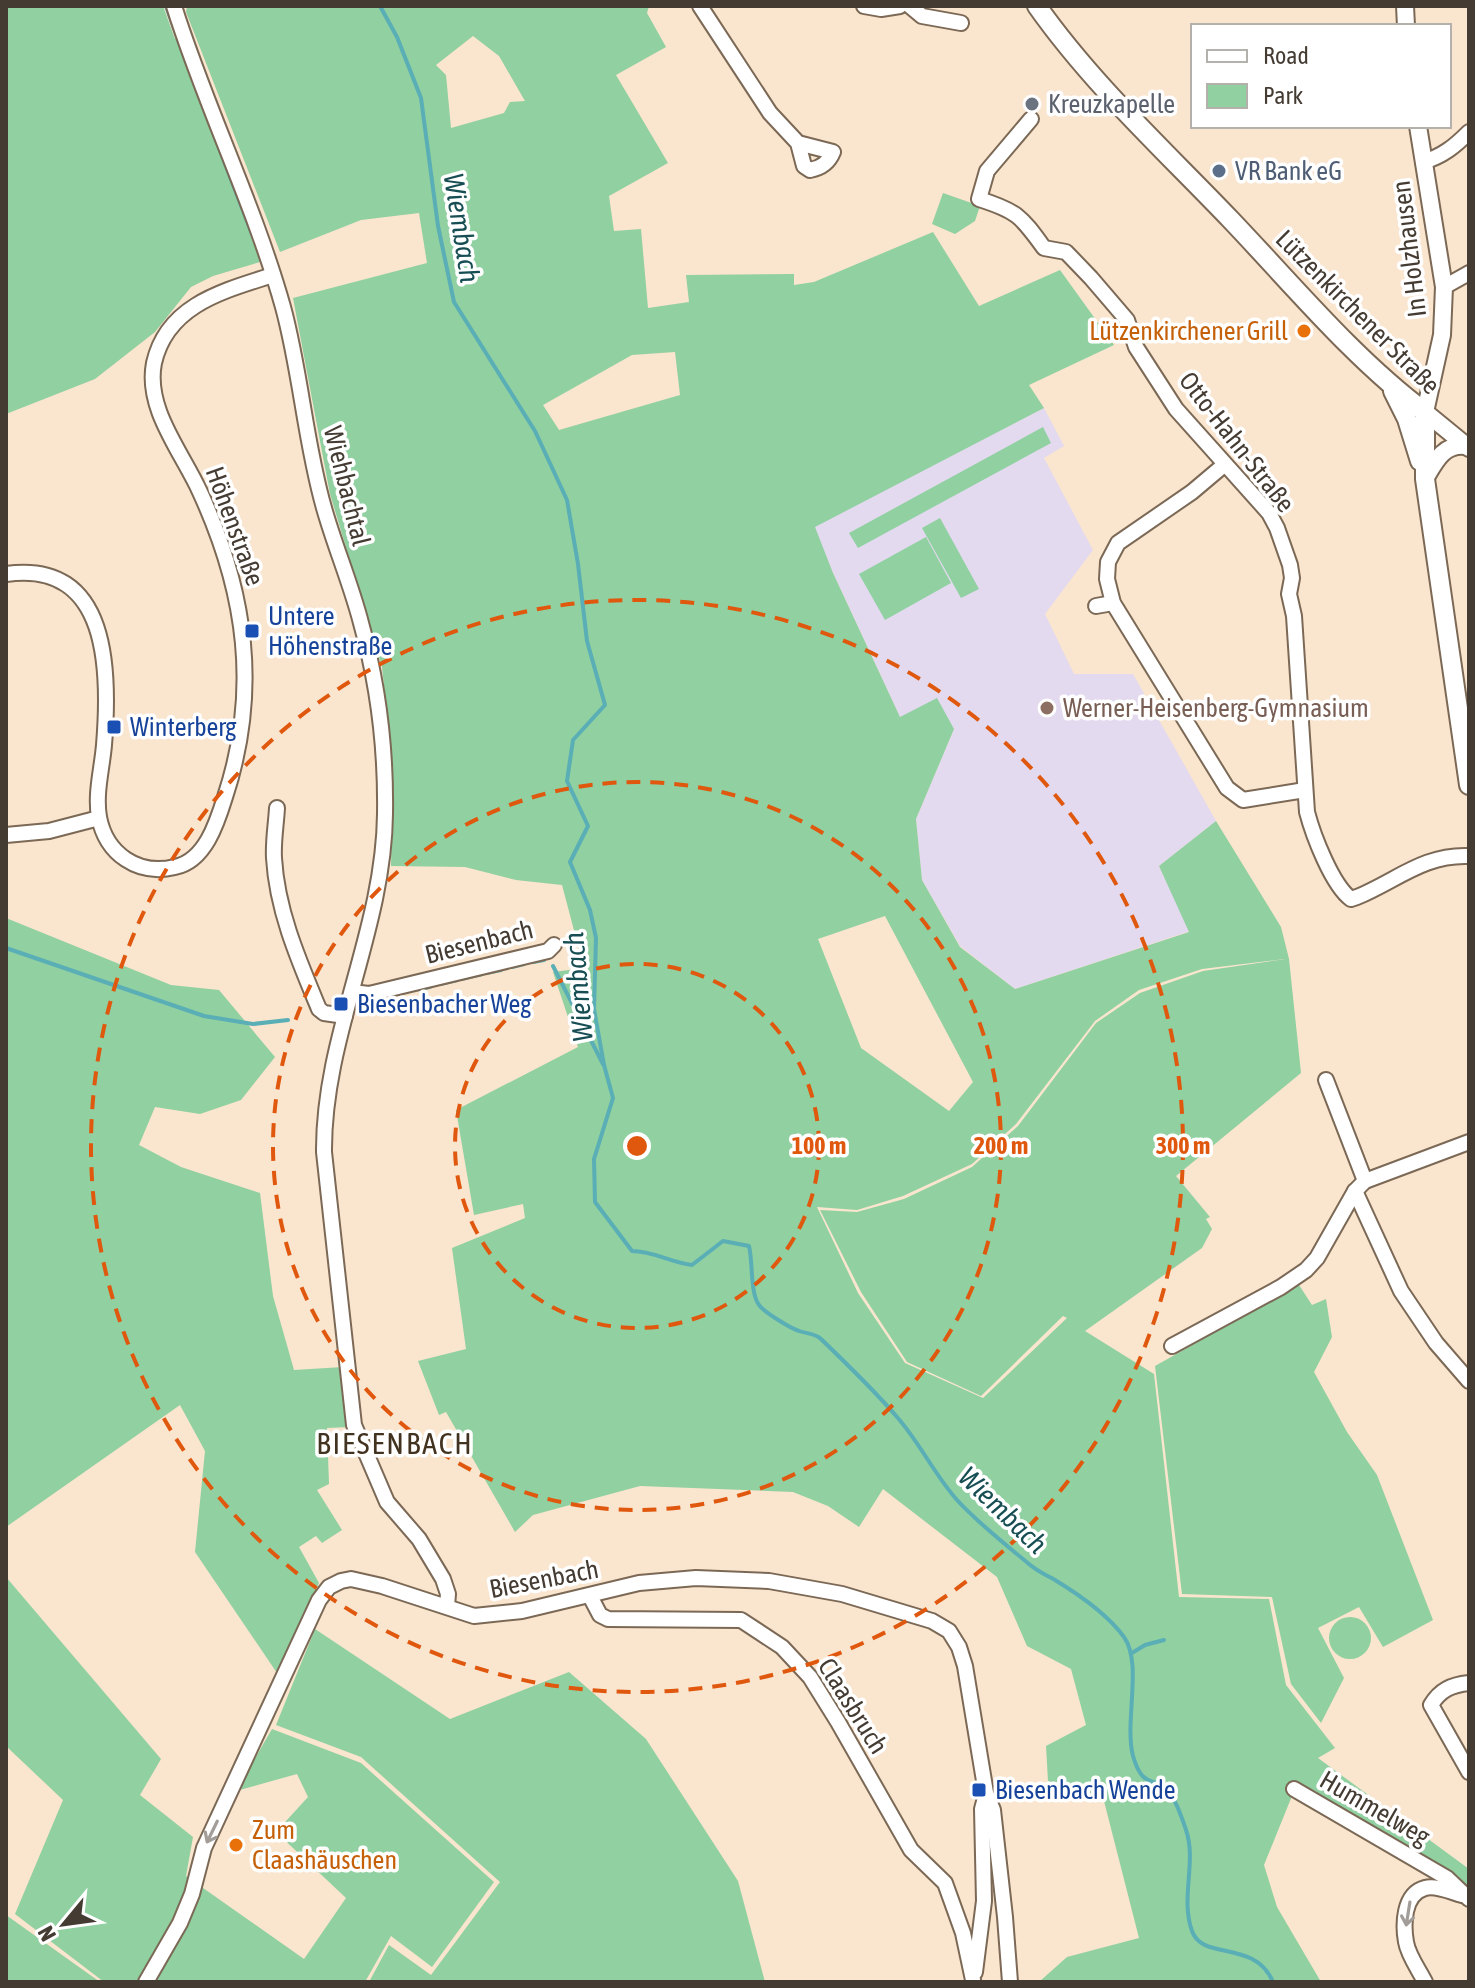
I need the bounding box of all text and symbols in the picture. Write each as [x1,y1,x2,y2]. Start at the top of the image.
legend [1191,24,1451,128]
text: Road [1263,42,1309,69]
text: Park [1263,82,1304,109]
place label: Kreuzkapelle [1048,89,1175,119]
marker: Kreuzkapelle [1023,95,1041,113]
place label: VR Bank eG [1235,156,1342,186]
marker: VR Bank eG [1210,162,1228,180]
water label: Wiembach [438,171,486,285]
street label: In Holzhausen [1386,179,1432,319]
street label: Lützenkirchener Straße [1270,224,1446,400]
place label: Lützenkirchener Grill [1089,316,1288,346]
marker: Lützenkirchener Grill [1295,322,1313,340]
street label: Otto-Hahn-Straße [1173,366,1301,518]
street label: Wiehbachtal [318,423,376,549]
street label: Höhenstraße [200,462,270,590]
place label: Untere Höhenstraße [268,601,392,661]
marker: Untere Höhenstraße [243,622,261,640]
place label: Werner-Heisenberg-Gymnasium [1063,693,1369,723]
marker: Werner-Heisenberg-Gymnasium [1038,699,1056,717]
place label: Winterberg [130,712,237,742]
marker: Winterberg [105,718,123,736]
street label: Biesenbach [422,914,536,970]
water label: Wiembach [557,930,599,1043]
place label: Biesenbacher Weg [357,989,532,1019]
marker: Biesenbacher Weg [332,995,350,1013]
centre of rings [623,1132,651,1160]
text: 100 m [792,1132,846,1159]
text: 200 m [974,1132,1028,1159]
text: 300 m [1156,1132,1210,1159]
district label: BIESENBACH [316,1426,474,1460]
water label: Wiembach [952,1460,1054,1560]
street label: Biesenbach [487,1554,601,1604]
street label: Claasbruch [812,1653,894,1759]
street label: Hummelweg [1315,1765,1436,1852]
place label: Biesenbach Wende [995,1775,1176,1805]
marker: Biesenbach Wende [970,1781,988,1799]
place label: Zum Claashäuschen [252,1815,397,1875]
one-way arrow [204,1820,219,1844]
marker: Zum Claashäuschen [227,1836,245,1854]
north arrow [24,1884,104,1964]
one-way arrow [1399,1901,1414,1927]
text: N [32,1922,61,1946]

